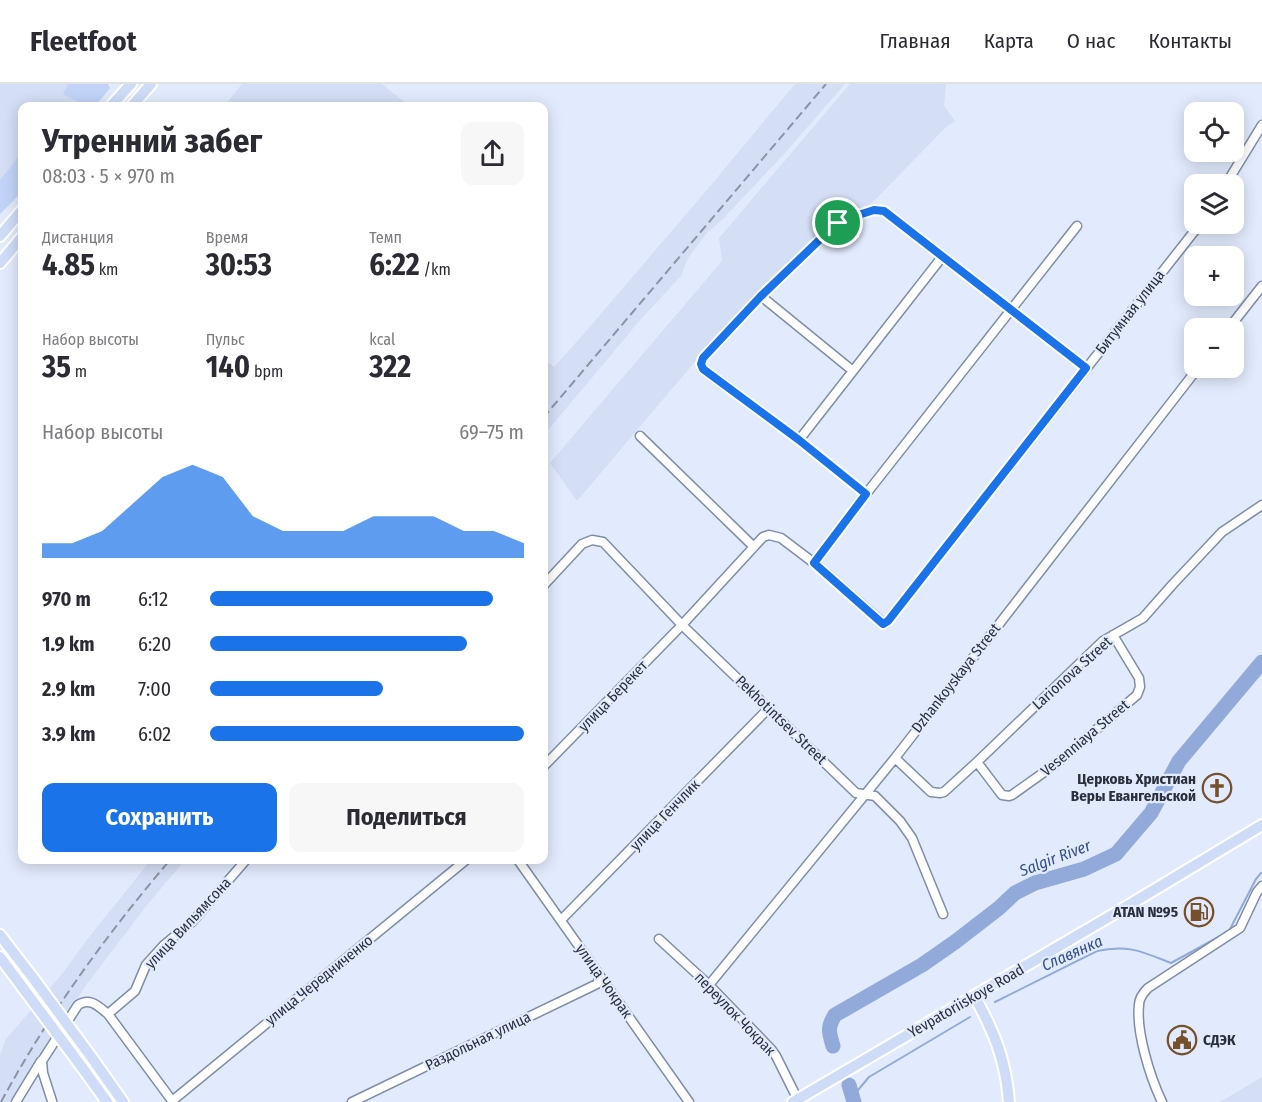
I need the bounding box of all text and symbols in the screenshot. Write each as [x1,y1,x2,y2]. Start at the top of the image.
text: Fleetfoot [30,25,137,58]
text: Главная [880,28,951,54]
text: Карта [984,28,1034,54]
text: О нас [1067,28,1115,54]
text: Контакты [1148,28,1232,54]
map controls [1184,102,1244,378]
button: locate [1184,102,1244,162]
text: Утренний забег [42,121,262,161]
button: share [461,122,524,185]
text: 08:03 · 5 × 970 m [42,164,175,188]
button: layers [1184,174,1244,234]
pin [812,197,863,248]
icon: arrive [821,206,854,239]
text: Дистанция [42,228,114,247]
text: Время [206,228,249,247]
text: Темп [369,228,402,247]
button: + [1184,246,1244,306]
text: 4.85 [42,247,95,283]
text: 30:53 [206,247,272,283]
text: 6:22 [369,247,420,283]
text: km [95,260,118,279]
text: /km [420,260,451,279]
street label: Битумная улица [1092,266,1168,358]
button: − [1184,318,1244,378]
text: Набор высоты [42,330,139,349]
text: Пульс [206,330,245,349]
text: kcal [369,330,395,349]
text: 35 [42,349,71,385]
text: 140 [206,349,250,385]
text: 322 [369,349,411,385]
text: m [71,362,87,381]
text: bpm [250,362,283,381]
text: Набор высоты [42,420,163,444]
text: 69–75 m [459,420,524,444]
text: 970 m [42,587,91,611]
text: 6:12 [138,587,168,611]
street label: Dzhankoyskaya Street [908,620,1004,736]
text: 1.9 km [42,632,95,656]
text: 6:20 [138,632,171,656]
street label: Larionova Street [1029,633,1116,713]
street label: улица Берекет [575,656,652,735]
street label: Pekhotintsev Street [732,672,830,768]
text: 2.9 km [42,677,95,701]
text: 7:00 [138,677,171,701]
street label: Vesenniaya Street [1037,696,1133,780]
text: 3.9 km [42,722,96,746]
text: 6:02 [138,722,171,746]
place label: Церковь Христиан Веры Евангельской [1071,770,1196,805]
church icon: Церковь Христиан Веры Евангельской [1201,772,1233,804]
street label: улица Генчлик [627,776,703,854]
button: Сохранить [42,783,277,852]
button: Поделиться [289,783,524,852]
water label: Salgir River [1016,836,1094,881]
street label: улица Вильямсона [141,874,235,972]
fuel station icon: ATAN №95 [1183,896,1215,928]
place label: ATAN №95 [1112,903,1178,921]
street label: улица Чередниченко [262,931,377,1029]
water label: Славянка [1039,931,1105,975]
street label: улица Чокрак [572,940,636,1022]
street label: Yevpatoriiskoye Road [905,960,1027,1042]
street label: переулок Чокрак [691,969,779,1059]
street label: Раздольная улица [422,1008,534,1074]
public building icon: СДЭК [1166,1024,1198,1056]
place label: СДЭК [1203,1031,1236,1049]

